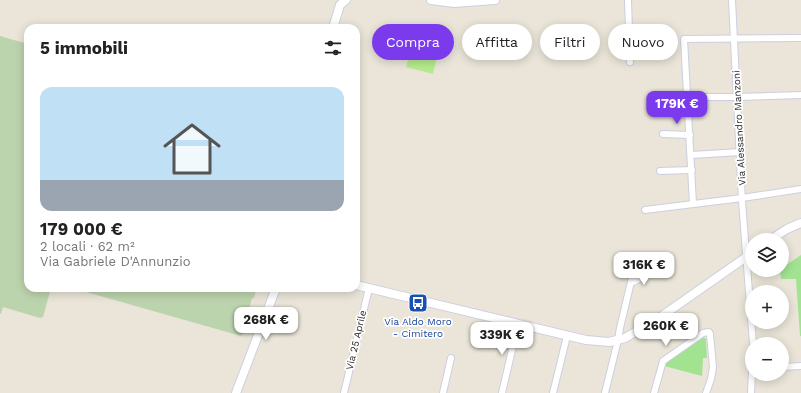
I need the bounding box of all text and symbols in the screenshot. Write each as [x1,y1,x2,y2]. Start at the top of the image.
chip: Compra [372,24,454,60]
chip: Affitta [462,24,532,60]
chip: Filtri [540,24,600,60]
chip: Nuovo [608,24,678,60]
icon: filters [322,37,344,59]
text: 5 immobili [40,38,128,58]
street label: Via Alessandro Manzoni [730,70,748,186]
pin: 179K € [644,91,710,125]
text: 179K € [655,96,699,111]
icon: home [156,113,228,185]
text: 179 000 € [40,219,123,239]
map controls [745,233,789,381]
button: layers [745,233,789,277]
text: 2 locali · 62 m² [40,239,135,254]
pin: 316K € [611,252,677,286]
text: Via Gabriele D'Annunzio [40,254,191,269]
text: 316K € [622,257,666,272]
button: + [745,285,789,329]
bus stop icon: Via Aldo Moro - Cimitero [407,292,429,314]
pin: 268K € [233,307,299,341]
street label: Via 25 Aprile [344,309,368,371]
text: 268K € [243,312,289,327]
pin: 260K € [633,313,699,347]
place label: Via Aldo Moro - Cimitero [384,316,452,339]
text: 260K € [643,318,689,333]
pin: 339K € [469,322,535,356]
text: 339K € [479,327,525,342]
button: − [745,337,789,381]

